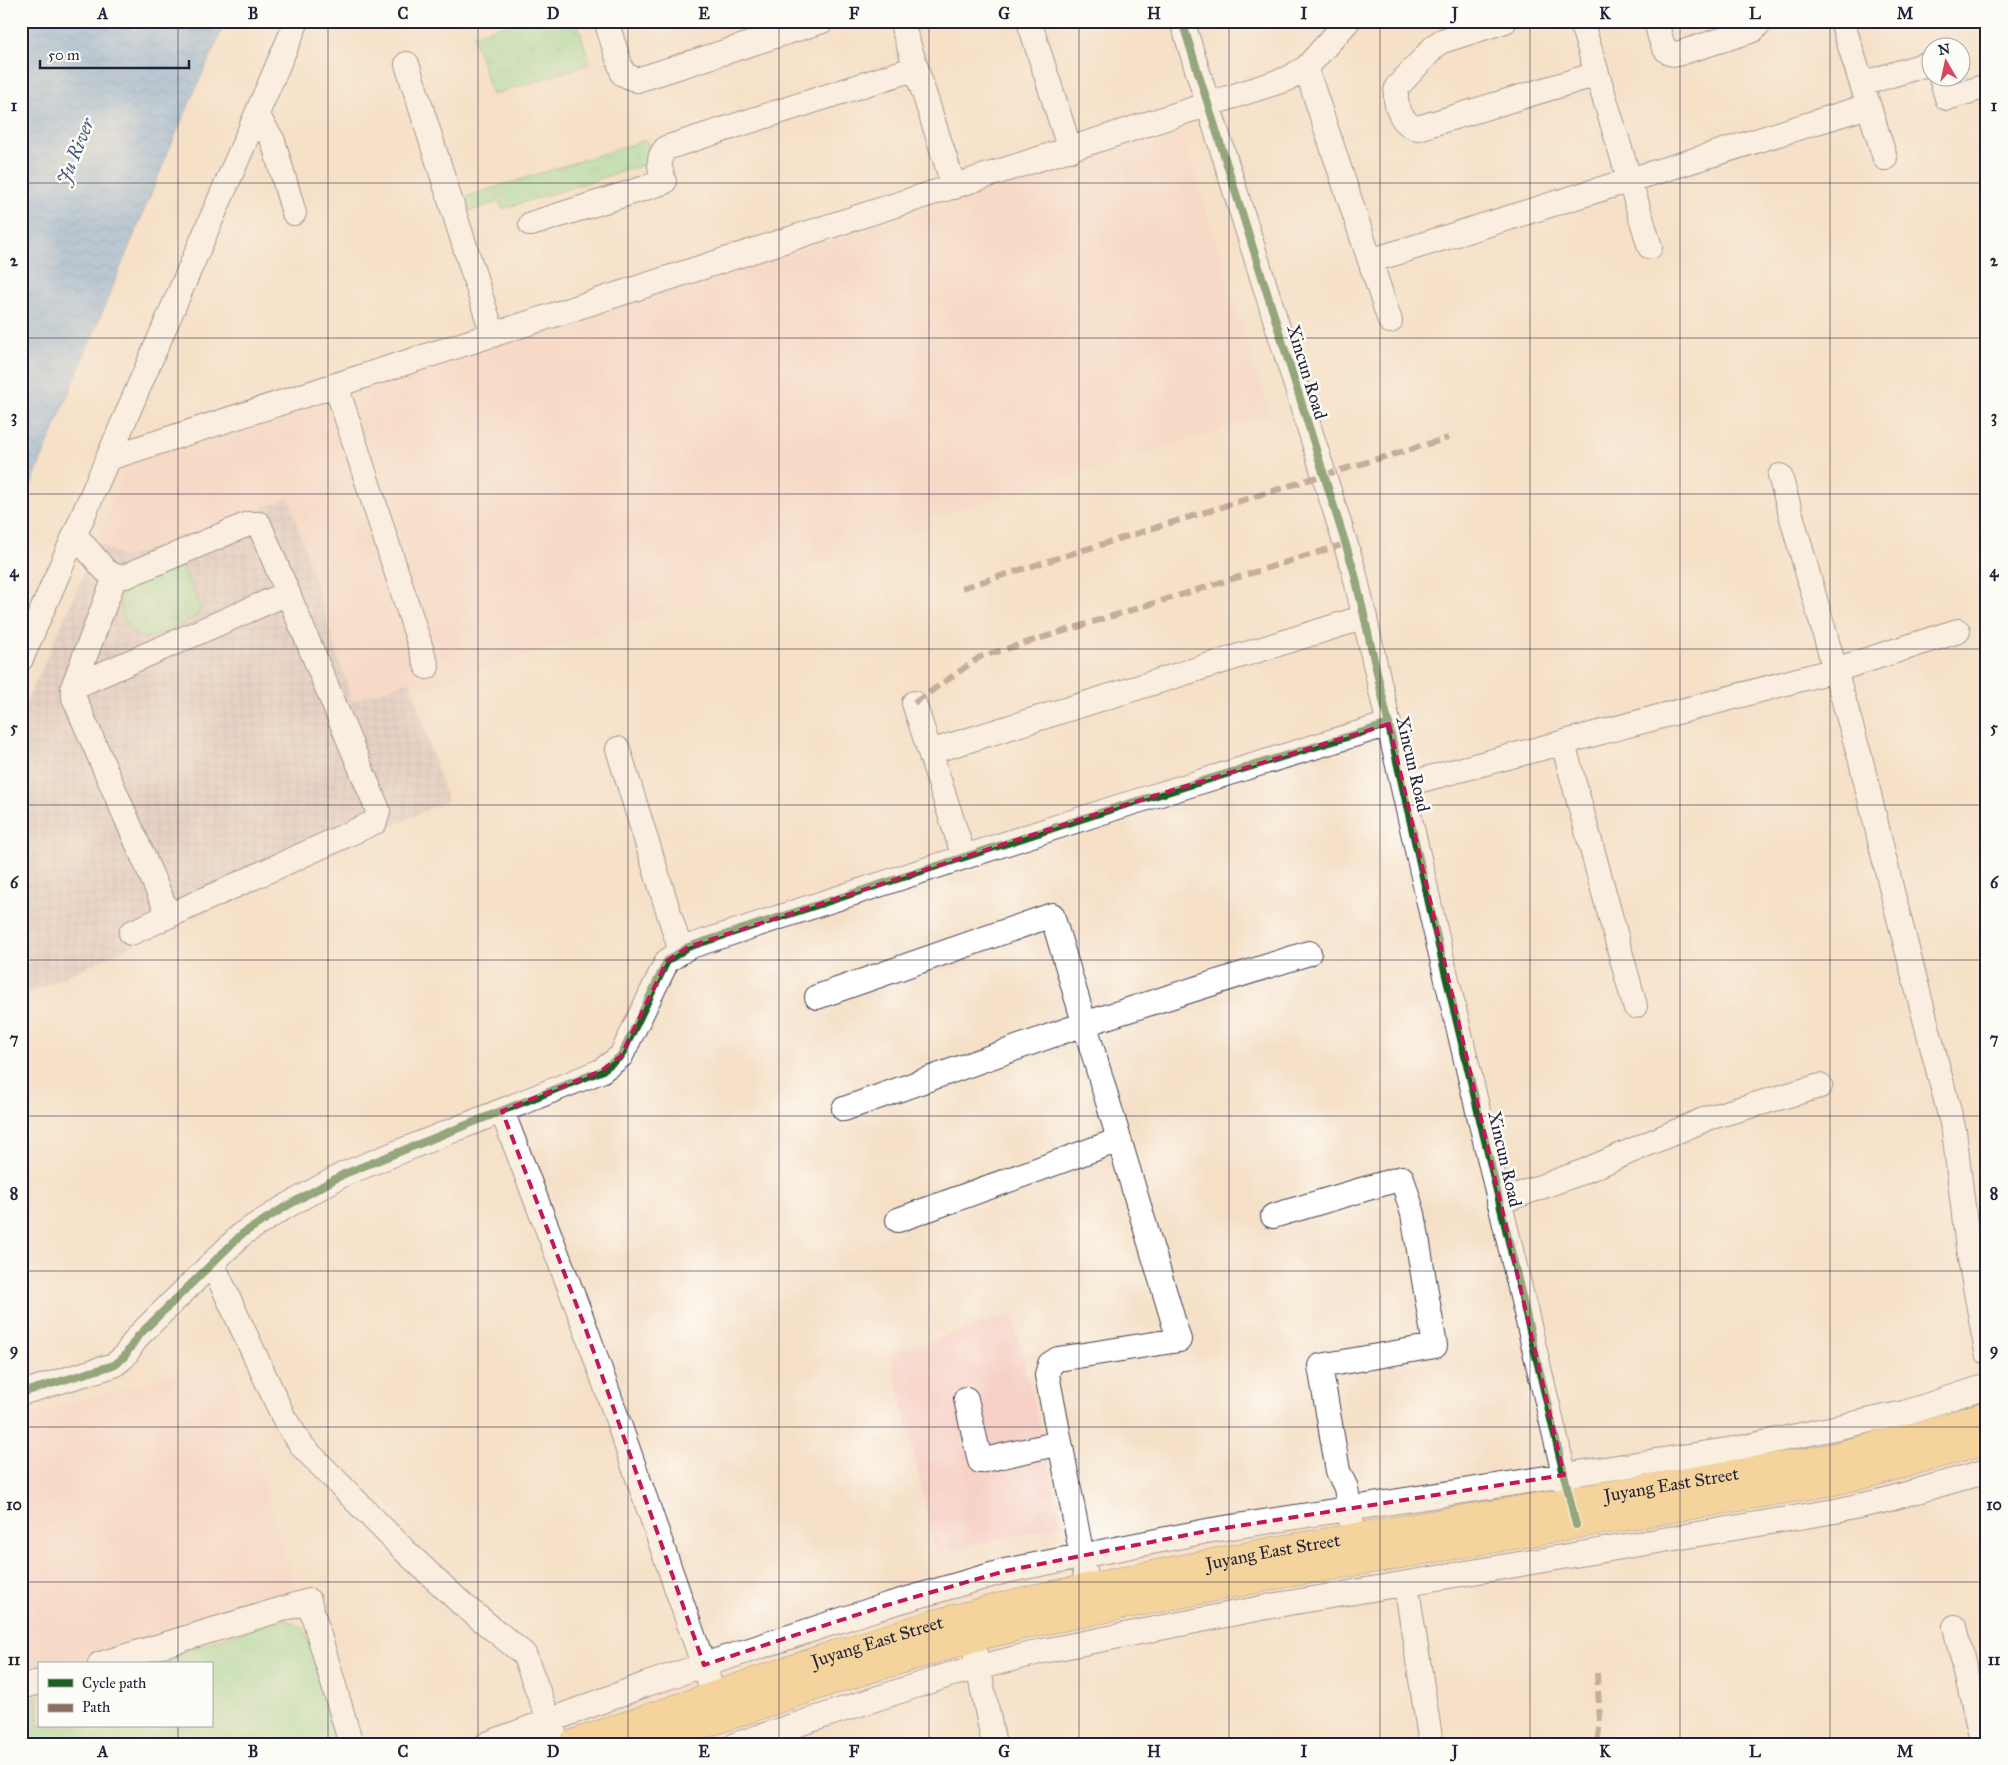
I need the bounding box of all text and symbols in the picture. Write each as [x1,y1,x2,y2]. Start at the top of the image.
text: A [97,4,109,23]
text: B [248,4,258,23]
text: C [398,4,409,23]
text: D [547,4,560,23]
text: E [698,4,710,23]
text: F [849,4,860,23]
text: G [998,4,1010,23]
text: H [1147,4,1161,23]
text: I [1301,4,1308,23]
text: J [1450,4,1459,24]
text: K [1599,4,1611,23]
text: L [1749,4,1761,23]
text: M [1897,4,1914,23]
scale bar [40,38,189,70]
north arrow [1920,38,1970,88]
text: N [1937,40,1951,59]
text: 50 m [48,46,80,64]
text: 1 [11,96,18,115]
text: 1 [1991,96,1998,115]
water label: Ju River [51,114,100,189]
text: 2 [10,251,19,270]
text: 2 [1990,251,1999,270]
street label: Xincun Road [1282,322,1332,422]
text: 3 [11,407,17,427]
text: 3 [1991,407,1997,427]
text: 4 [10,562,20,582]
text: 4 [1990,562,2000,582]
street label: Xincun Road [1391,714,1435,814]
text: 5 [10,718,18,737]
text: 5 [1990,718,1998,737]
text: 6 [10,873,19,892]
text: 6 [1990,873,1999,892]
text: 7 [10,1029,19,1048]
text: 7 [1990,1029,1999,1048]
street label: Xincun Road [1483,1109,1527,1209]
text: 8 [10,1184,18,1203]
text: 8 [1990,1184,1998,1203]
text: 9 [10,1340,18,1360]
text: 9 [1990,1340,1998,1360]
street label: Juyang East Street [1600,1462,1741,1508]
text: 10 [6,1495,22,1514]
text: 10 [1986,1495,2002,1514]
street label: Juyang East Street [1202,1529,1342,1576]
street label: Juyang East Street [807,1611,946,1674]
text: 11 [8,1650,21,1669]
text: 11 [1988,1650,2001,1669]
legend [38,1662,212,1728]
text: Cycle path [82,1674,147,1692]
text: Path [82,1698,111,1716]
text: A [97,1742,109,1761]
text: B [248,1742,258,1761]
text: C [398,1742,409,1761]
text: D [547,1742,560,1761]
text: E [698,1742,710,1761]
text: F [849,1742,860,1761]
text: G [998,1742,1010,1761]
text: H [1147,1742,1161,1761]
text: I [1301,1742,1308,1761]
text: J [1450,1742,1459,1762]
text: K [1599,1742,1611,1761]
text: L [1749,1742,1761,1761]
text: M [1897,1742,1914,1761]

